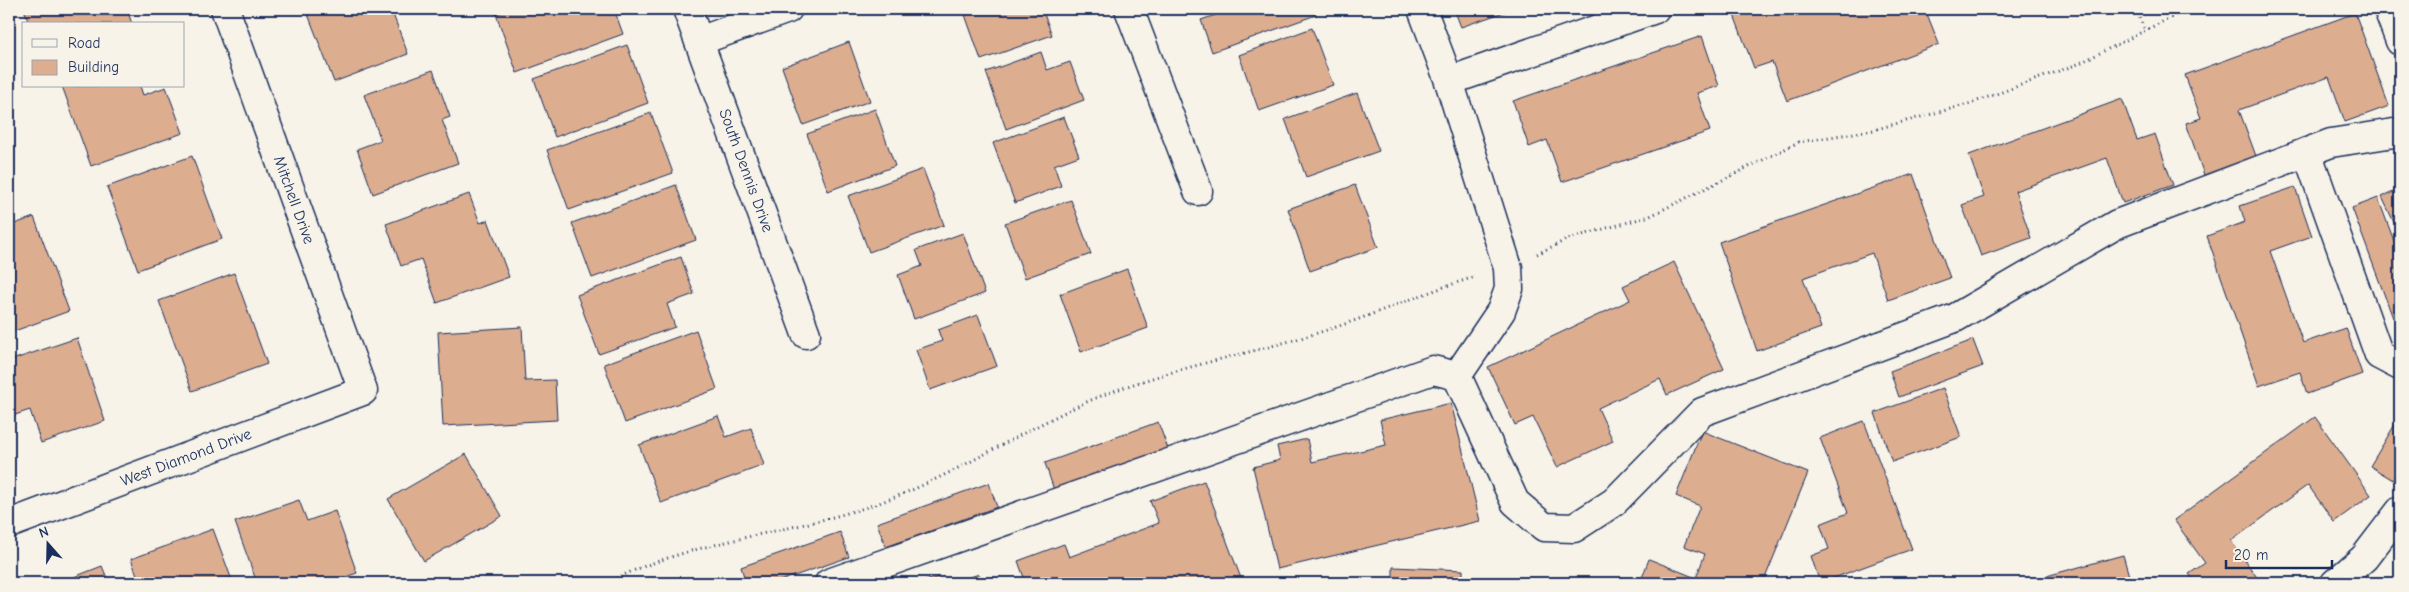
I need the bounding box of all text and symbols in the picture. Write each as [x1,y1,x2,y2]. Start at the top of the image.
legend [22,22,185,88]
text: Road [68,34,100,52]
text: Building [68,58,119,76]
street label: South Dennis Drive [715,106,777,235]
street label: Mitchell Drive [270,154,318,246]
street label: West Diamond Drive [118,425,254,490]
north arrow [22,520,72,570]
text: N [37,523,51,542]
scale bar [2226,537,2333,569]
text: 20 m [2234,546,2268,564]

